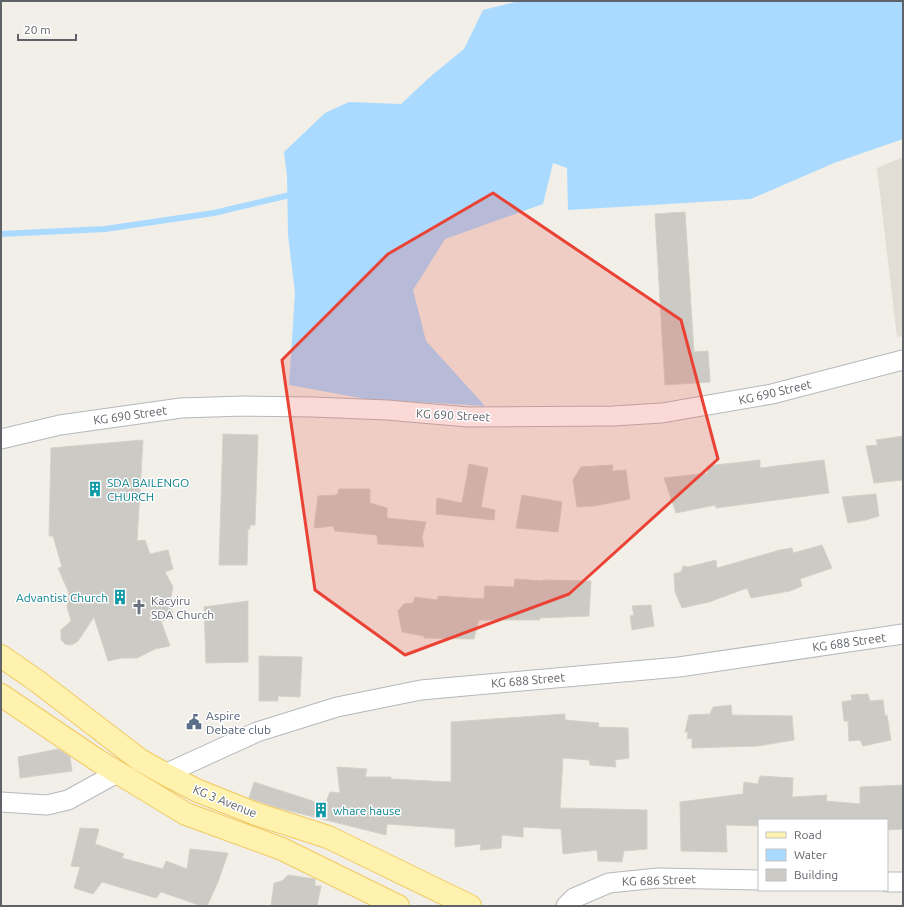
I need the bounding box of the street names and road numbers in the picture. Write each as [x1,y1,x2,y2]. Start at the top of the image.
street label: KG 690 Street [737,377,813,407]
street label: KG 690 Street [92,403,168,427]
street label: KG 690 Street [416,407,491,423]
street label: KG 688 Street [811,630,887,654]
street label: KG 688 Street [490,670,566,690]
street label: KG 3 Avenue [191,782,259,820]
street label: KG 686 Street [622,872,697,888]

